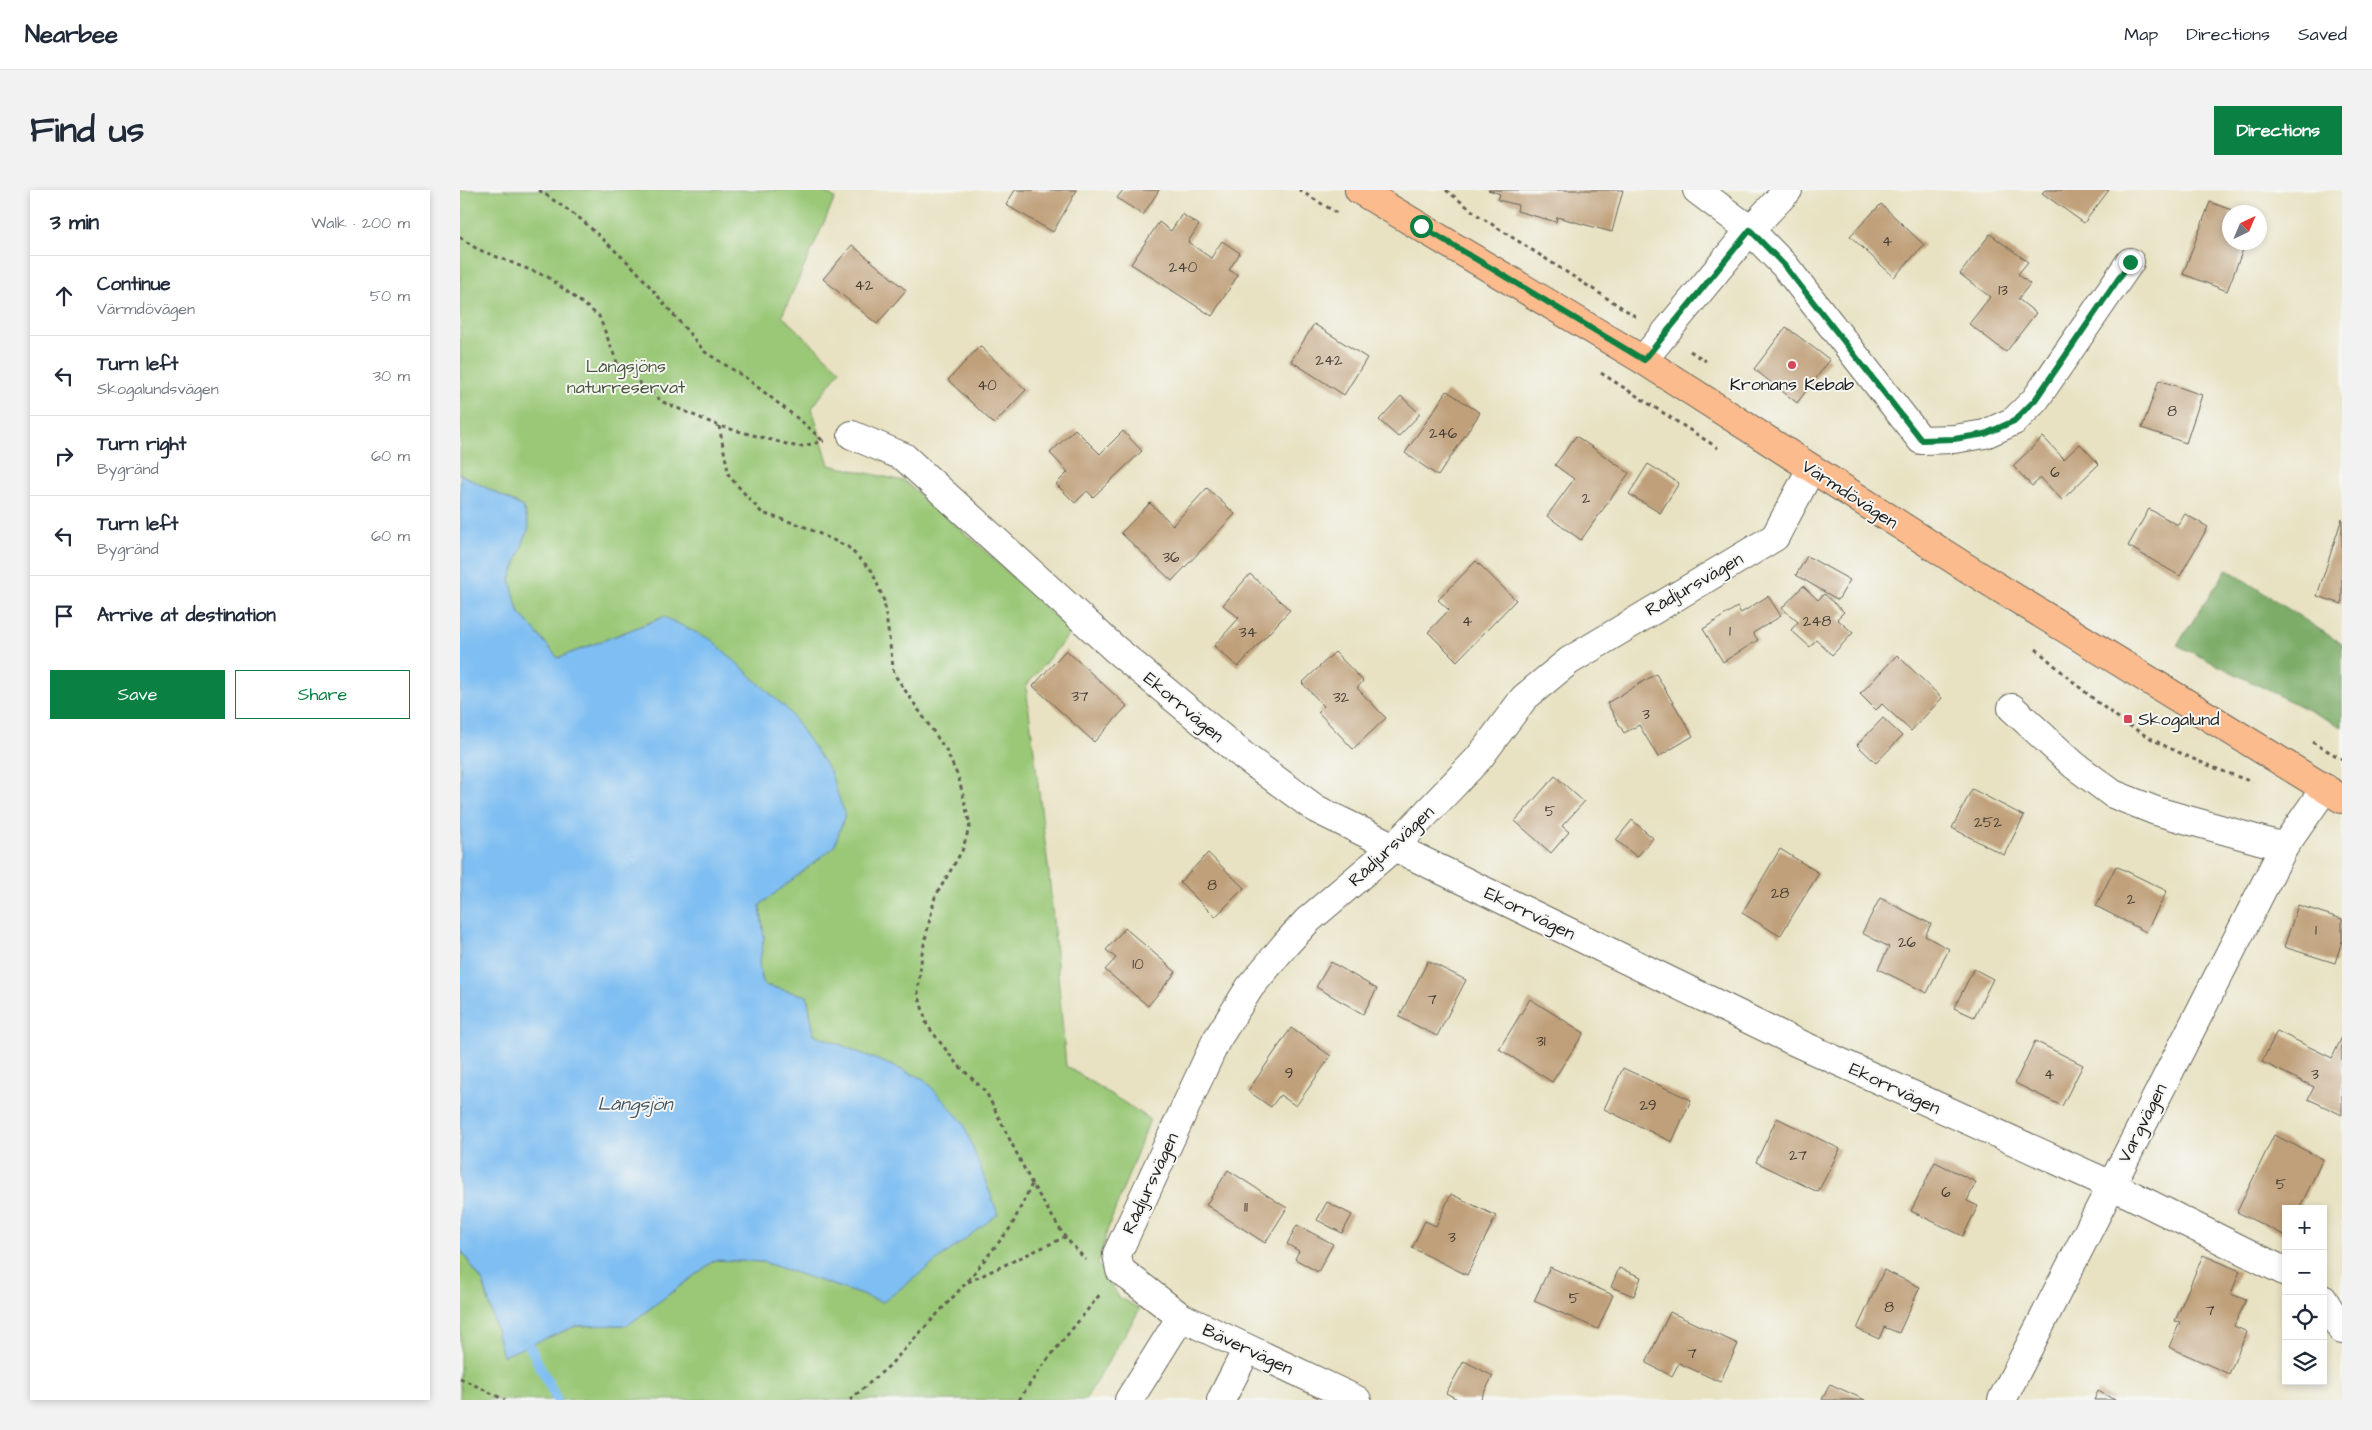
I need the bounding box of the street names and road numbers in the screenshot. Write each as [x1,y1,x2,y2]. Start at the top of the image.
street label: Värmdövägen [1796,454,1903,536]
street label: Rådjursvägen [1641,546,1748,623]
street label: Ekorrvägen [1137,666,1229,749]
street label: Rådjursvägen [1343,800,1440,893]
street label: Ekorrvägen [1480,881,1579,947]
street label: Ekorrvägen [1845,1056,1945,1121]
street label: Vargvägen [2112,1079,2174,1168]
street label: Rådjursvägen [1116,1129,1186,1238]
street label: Bävervägen [1198,1318,1297,1382]

